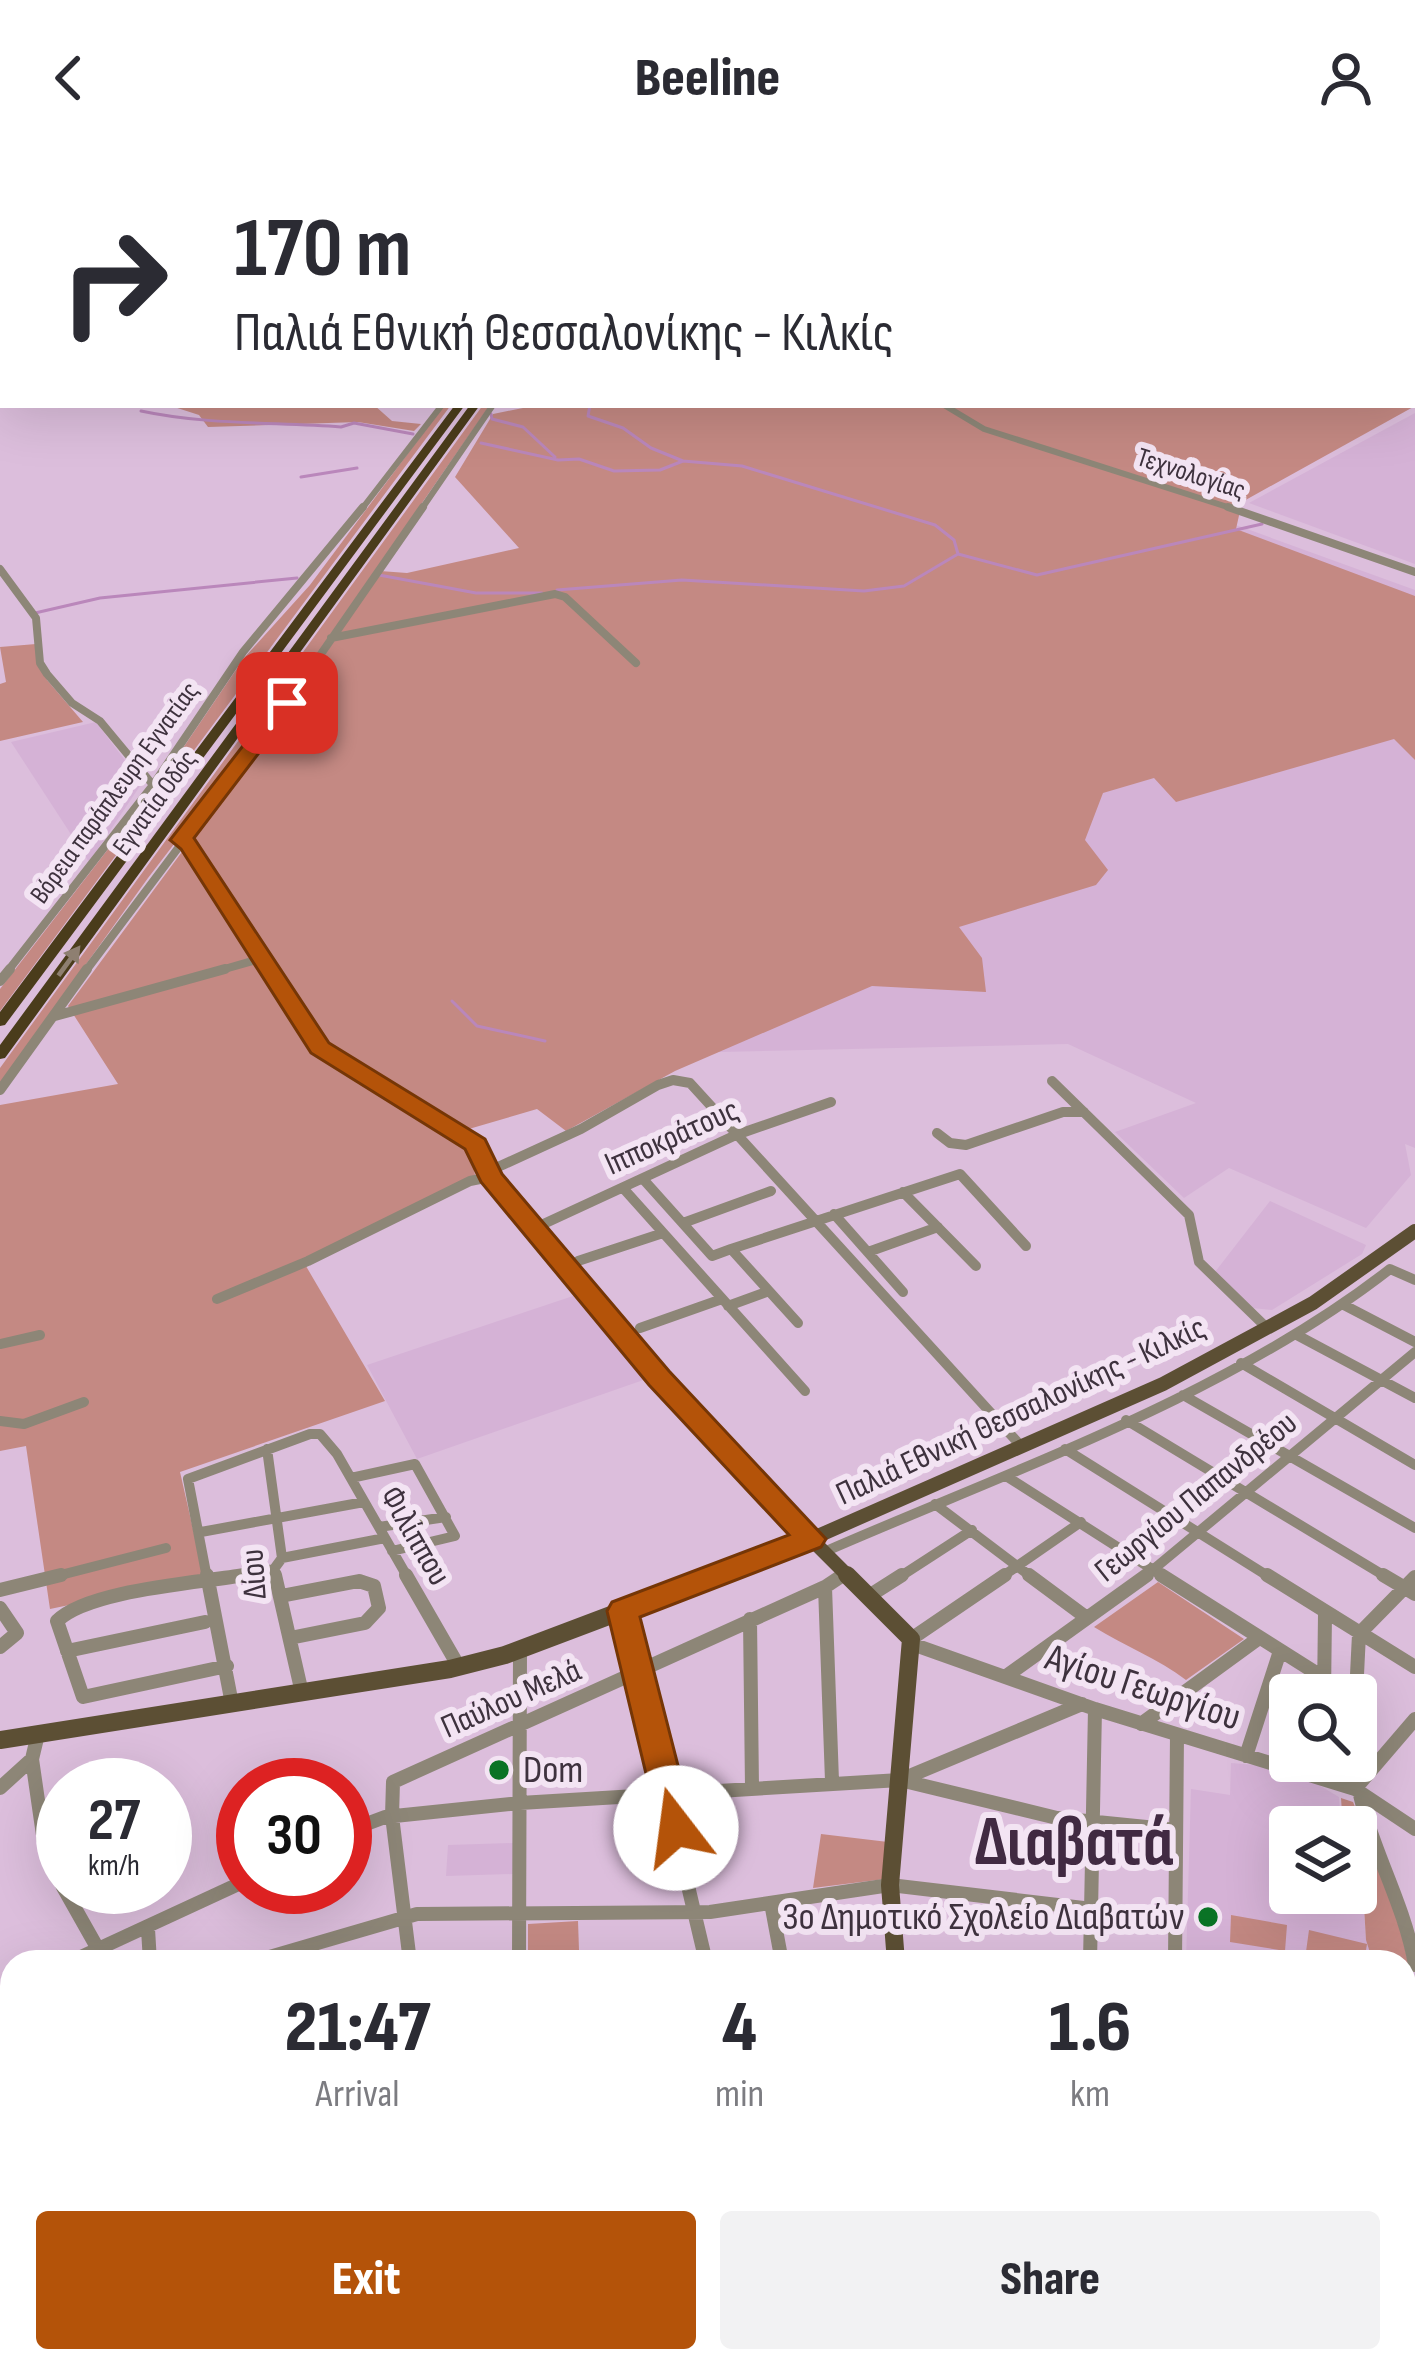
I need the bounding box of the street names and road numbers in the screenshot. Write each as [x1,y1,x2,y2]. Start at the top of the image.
street label: Τεχνολογίας [1133,441,1249,507]
street label: Βόρεια παράπλευρη Εγνατίας [24,676,206,910]
street label: Εγνατία Οδός [106,744,204,862]
street label: Ιπποκράτους [599,1090,745,1184]
street label: Παλιά Εθνική Θεσσαλονίκης - Κιλκίς [830,1308,1212,1514]
street label: Γεωργίου Παπανδρέου [1087,1403,1305,1591]
street label: Φιλίππου [371,1479,459,1593]
street label: Δίου [232,1548,276,1600]
street label: Αγίου Γεωργίου [1039,1634,1246,1742]
street label: Παύλου Μελά [435,1651,587,1747]

